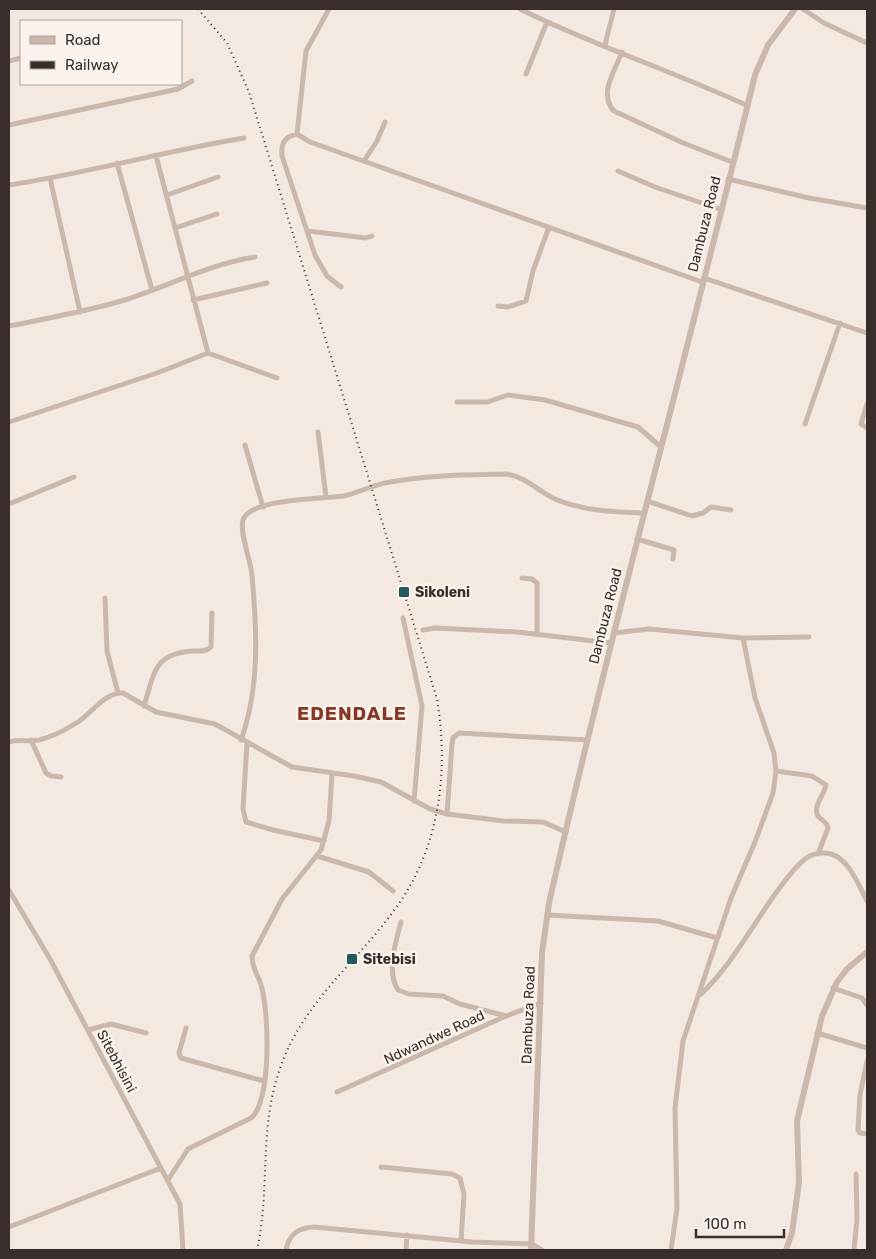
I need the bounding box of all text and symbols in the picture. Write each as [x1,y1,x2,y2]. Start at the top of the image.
legend [20,20,182,85]
text: Road [65,31,101,49]
text: Railway [65,56,119,74]
street label: Dambuza Road [684,174,725,274]
street label: Dambuza Road [585,566,626,666]
place label: Sikoleni [415,584,470,601]
marker: Sikoleni [397,585,411,599]
district label: EDENDALE [297,702,407,725]
place label: Sitebisi [363,951,416,968]
marker: Sitebisi [345,952,359,966]
street label: Dambuza Road [518,966,539,1064]
street label: Ndwandwe Road [381,1007,487,1068]
street label: Sitebhisini [93,1027,140,1095]
scale bar [696,1206,784,1238]
text: 100 m [704,1215,746,1233]

